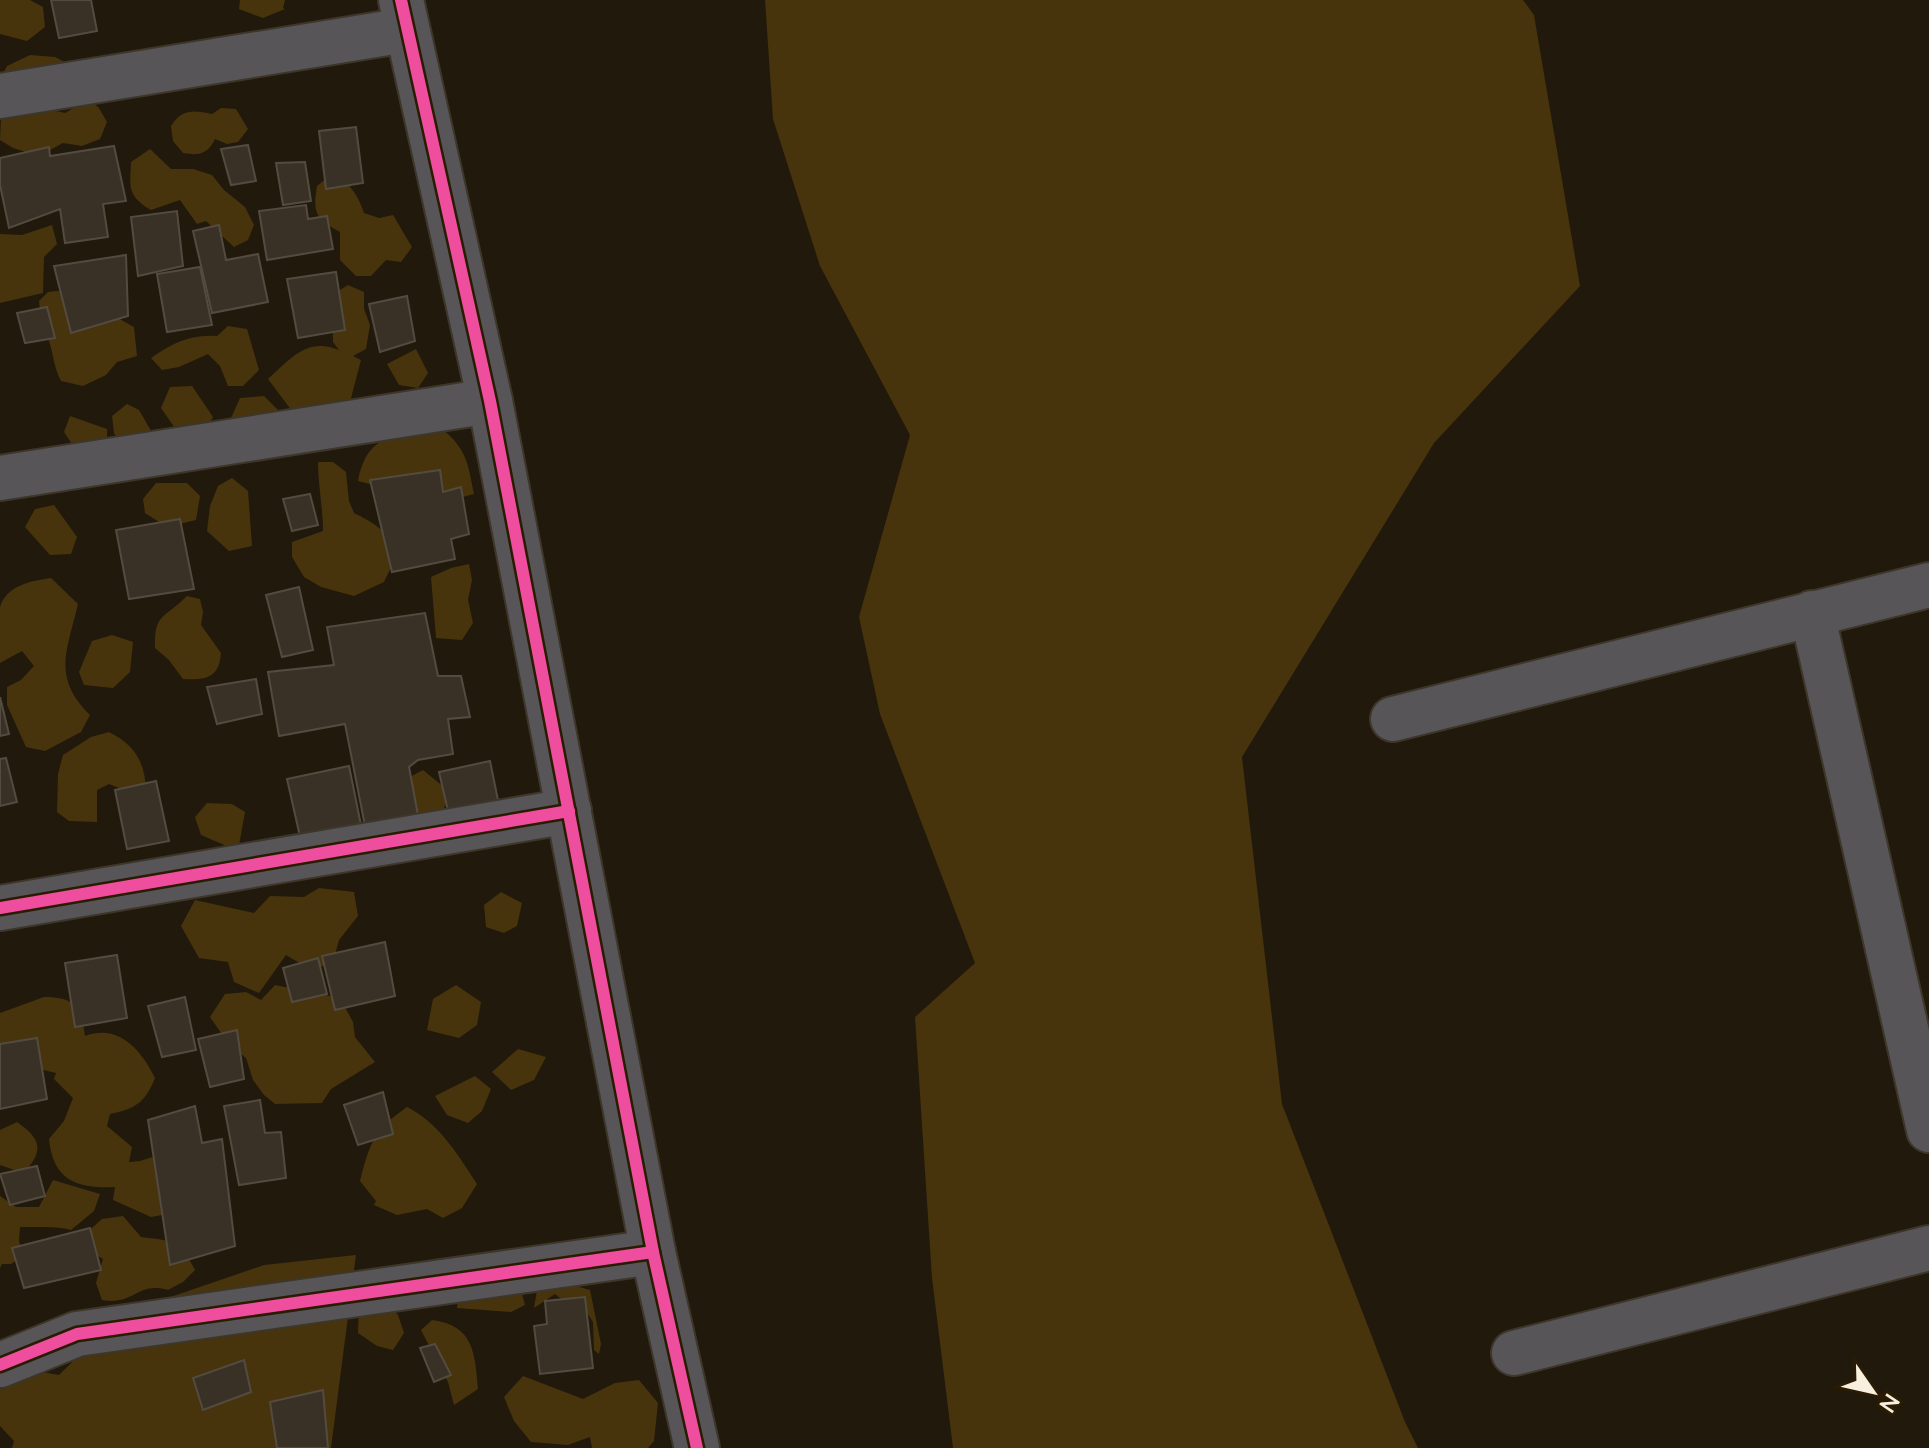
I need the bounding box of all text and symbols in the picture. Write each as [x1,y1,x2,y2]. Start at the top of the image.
north arrow [1833,1352,1913,1432]
text: N [1874,1389,1906,1418]

